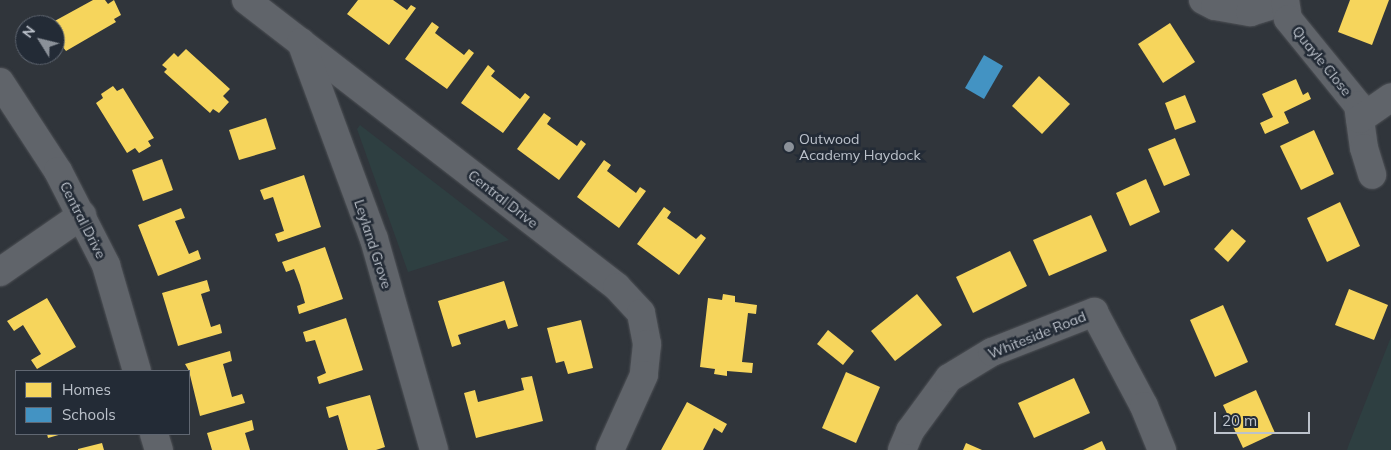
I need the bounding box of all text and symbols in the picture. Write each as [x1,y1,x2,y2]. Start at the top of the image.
north arrow [15,15,65,65]
text: N [18,22,39,41]
street label: Quayle Close [1289,23,1355,99]
place label: Outwood Academy Haydock [799,131,921,164]
marker: Outwood Academy Haydock [783,141,795,153]
street label: Central Drive [465,167,541,231]
street label: Central Drive [56,179,110,261]
street label: Leyland Grove [351,197,395,291]
street label: Whiteside Road [986,308,1088,362]
legend [15,370,190,435]
text: Homes [62,380,111,399]
scale bar [1216,402,1312,434]
text: Schools [62,405,116,424]
text: 20 m [1222,411,1257,430]

